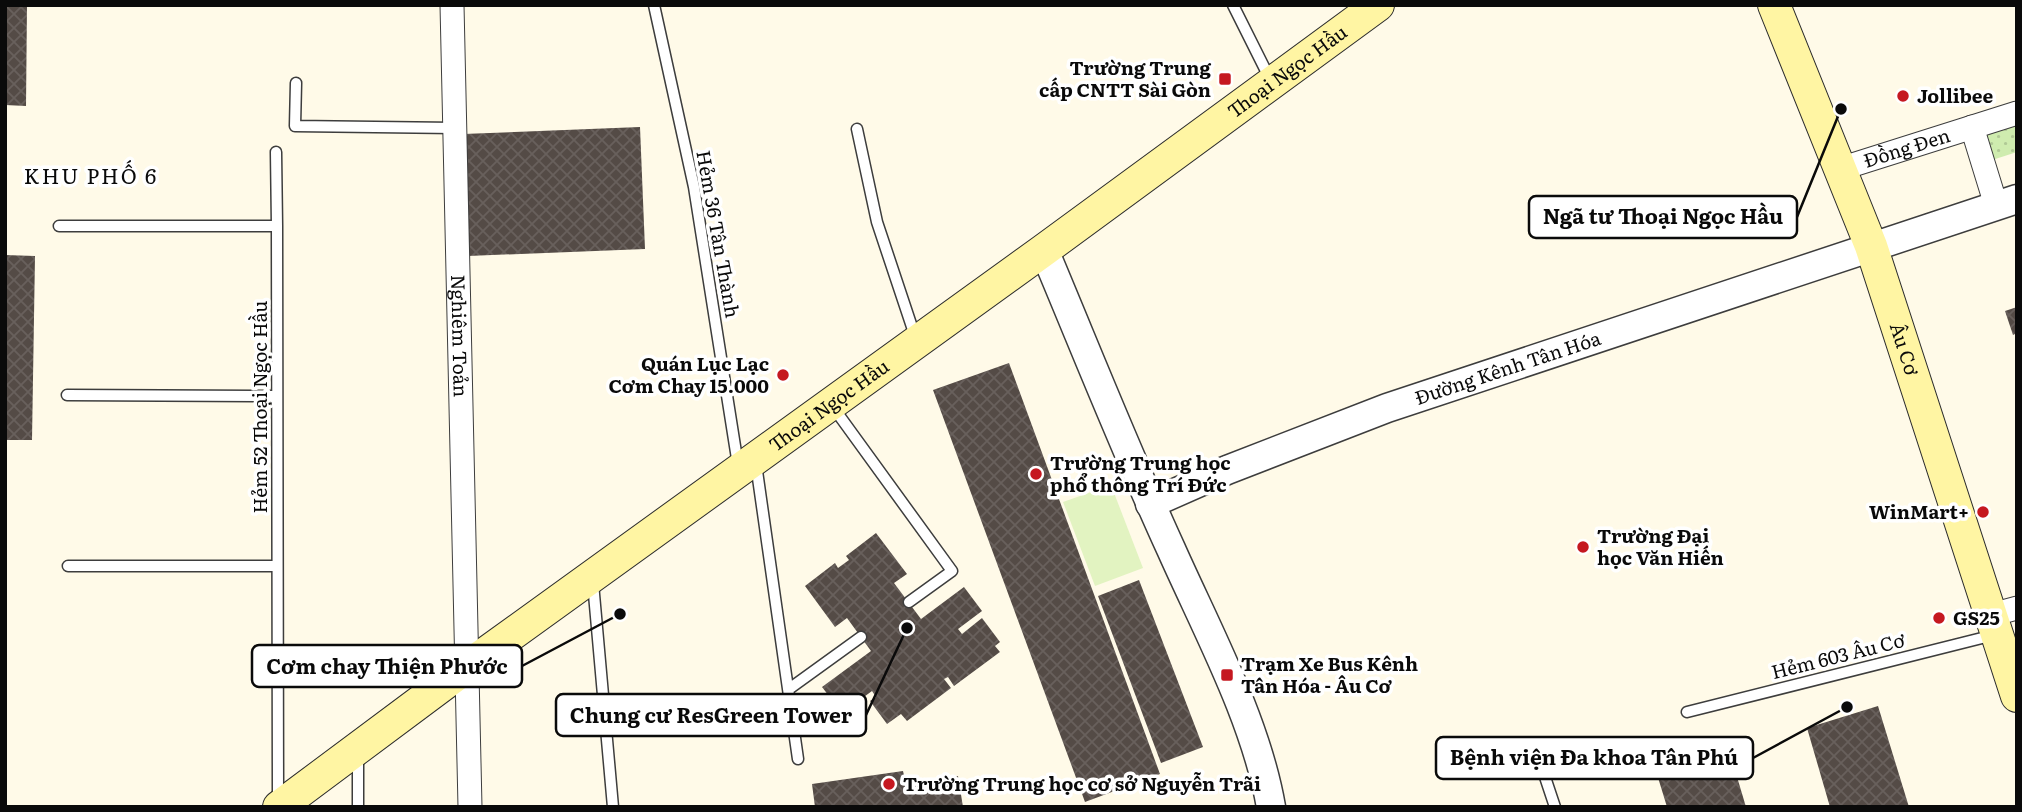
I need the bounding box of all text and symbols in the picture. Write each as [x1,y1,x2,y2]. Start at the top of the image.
street label: Thoại Ngọc Hầu [1221,17,1352,124]
place label: Trường Trung cấp CNTT Sài Gòn [1039,53,1211,103]
marker: Trường Trung cấp CNTT Sài Gòn [1217,71,1233,87]
place label: Jollibee [1917,81,1994,109]
marker: Jollibee [1895,88,1911,104]
street label: Đồng Đen [1860,120,1953,174]
street label: Hẻm 36 Tân Thành [690,148,748,320]
district label: KHU PHỐ 6 [24,159,158,190]
callout: Ngã tư Thoại Ngọc Hầu [1529,196,1797,238]
text: Ngã tư Thoại Ngọc Hầu [1543,199,1783,230]
street label: Nghiêm Toản [445,274,476,398]
street label: Hẻm 52 Thoại Ngọc Hầu [245,301,273,513]
street label: Âu Cơ [1884,319,1927,379]
street label: Đường Kênh Tân Hóa [1411,323,1605,411]
place label: Quán Lục Lạc Cơm Chay 15.000 [608,349,769,399]
street label: Thoại Ngọc Hầu [762,352,894,458]
marker: Quán Lục Lạc Cơm Chay 15.000 [775,367,791,383]
place label: Trường Trung học phổ thông Trí Đức [1050,448,1231,498]
marker: Trường Trung học phổ thông Trí Đức [1028,466,1044,482]
place label: WinMart+ [1869,497,1969,525]
marker: WinMart+ [1975,504,1991,520]
place label: Trường Đại học Văn Hiến [1597,521,1724,571]
marker: Trường Đại học Văn Hiến [1575,539,1591,555]
place label: GS25 [1953,603,2000,631]
marker: GS25 [1931,610,1947,626]
street label: Hẻm 603 Âu Cơ [1768,625,1908,685]
callout: Cơm chay Thiện Phước [252,645,522,687]
text: Cơm chay Thiện Phước [266,649,508,680]
place label: Trạm Xe Bus Kênh Tân Hóa - Âu Cơ [1241,649,1418,699]
marker: Trạm Xe Bus Kênh Tân Hóa - Âu Cơ [1219,667,1235,683]
callout: Chung cư ResGreen Tower [556,694,866,736]
text: Chung cư ResGreen Tower [570,698,853,729]
callout: Bệnh viện Đa khoa Tân Phú [1436,737,1753,779]
text: Bệnh viện Đa khoa Tân Phú [1450,740,1738,771]
place label: Trường Trung học cơ sở Nguyễn Trãi [903,769,1261,797]
marker: Trường Trung học cơ sở Nguyễn Trãi [881,776,897,792]

